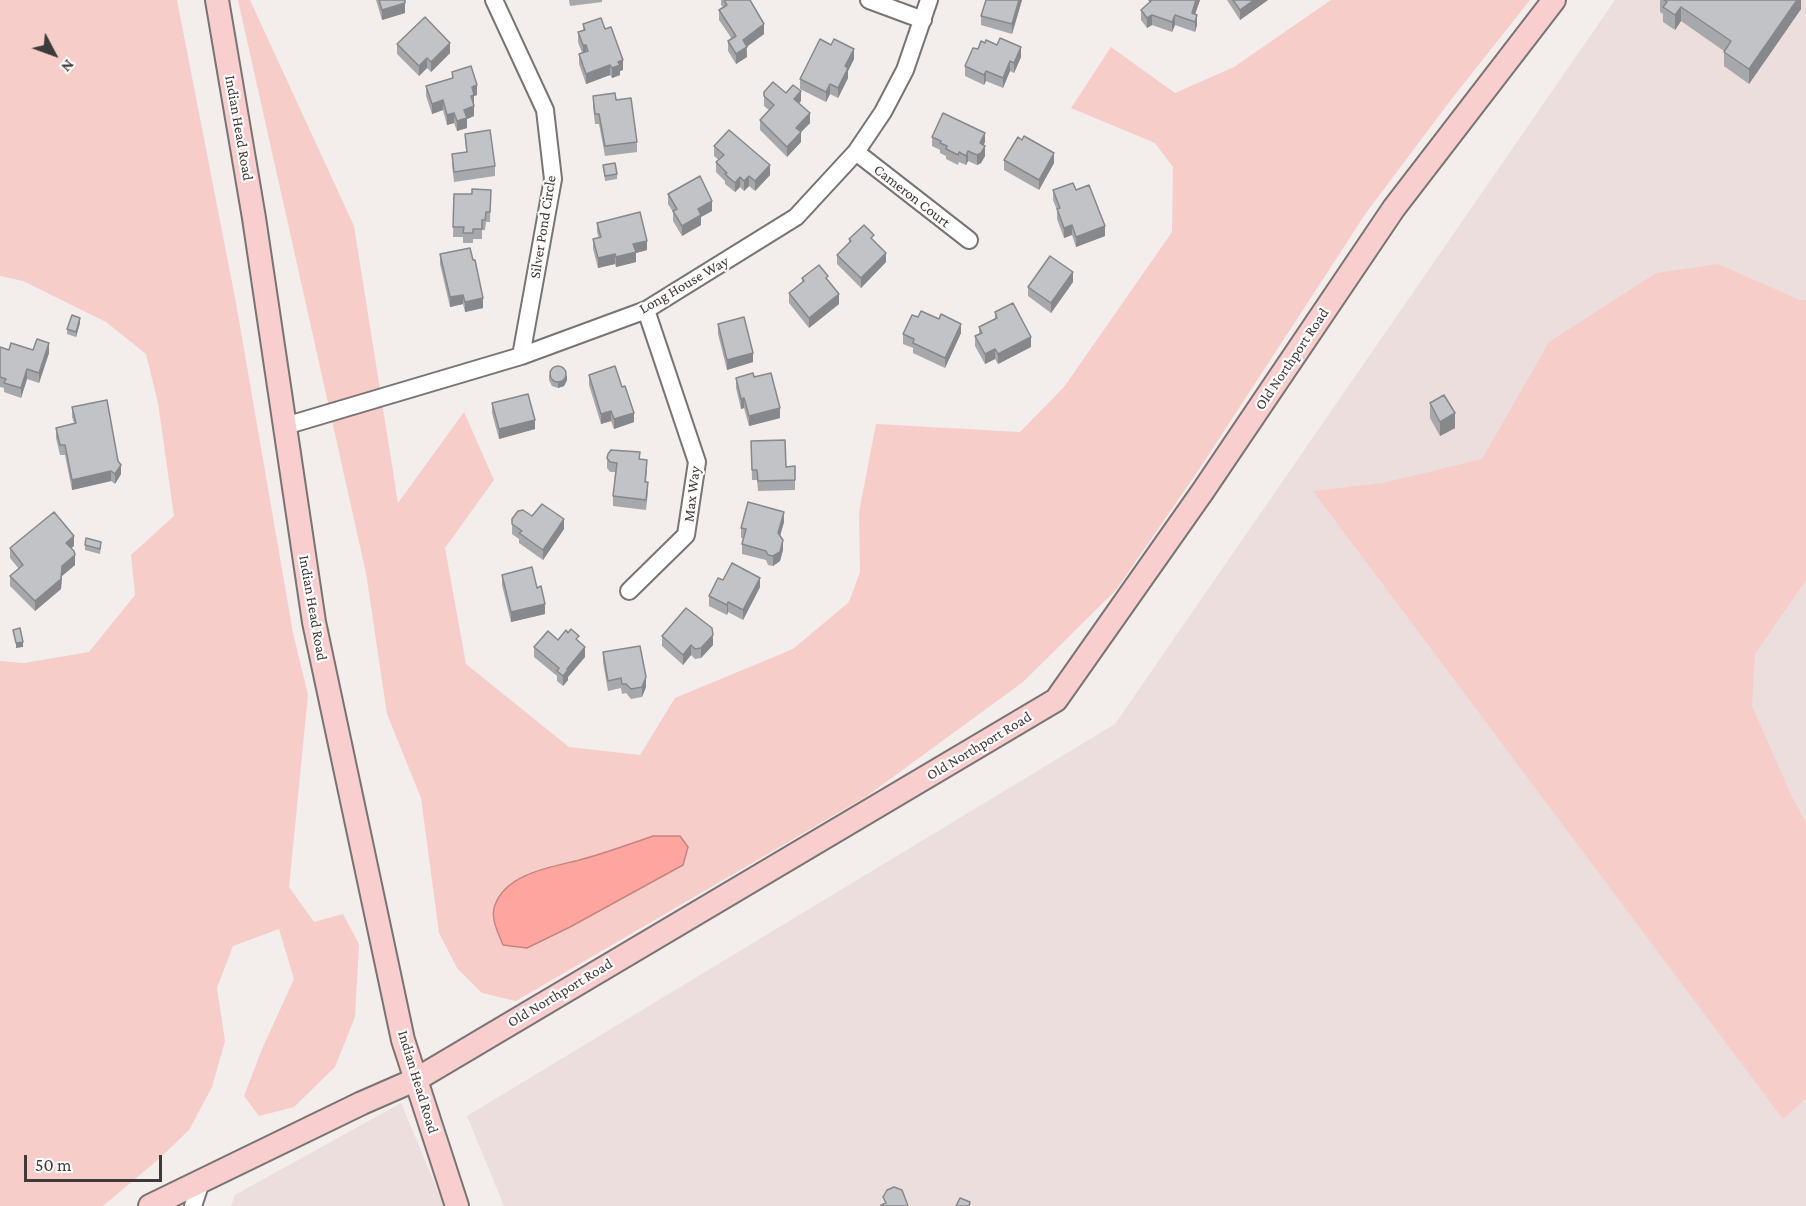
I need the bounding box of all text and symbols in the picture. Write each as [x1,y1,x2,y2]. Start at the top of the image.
north arrow [24,24,84,84]
text: N [58,56,78,76]
street label: Indian Head Road [221,74,257,182]
street label: Cameron Court [870,161,954,231]
street label: Silver Pond Circle [526,174,560,280]
street label: Long House Way [636,252,732,318]
street label: Old Northport Road [1251,305,1333,413]
street label: Max Way [680,465,704,523]
street label: Indian Head Road [295,554,331,662]
street label: Old Northport Road [923,708,1035,784]
street label: Old Northport Road [504,955,616,1031]
street label: Indian Head Road [394,1028,442,1136]
scale bar [27,1143,165,1181]
text: 50 m [35,1155,72,1175]

